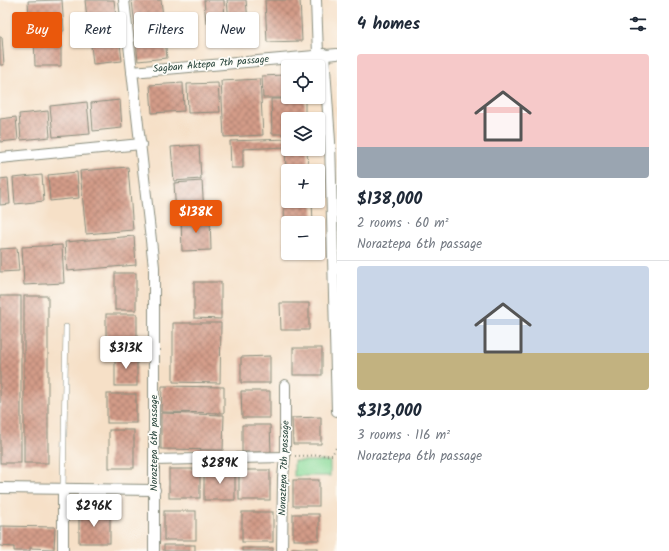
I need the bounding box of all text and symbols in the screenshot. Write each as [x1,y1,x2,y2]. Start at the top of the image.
text: 4 homes [357,11,420,38]
chip: Buy [12,12,62,48]
chip: Rent [70,12,126,48]
chip: Filters [134,12,198,48]
chip: New [206,12,259,48]
icon: filters [627,13,649,35]
street label: Sagban Aktepa 7th passage [152,51,270,77]
map controls [281,60,325,260]
button: locate [281,60,325,104]
icon: home [467,80,539,152]
button: layers [281,112,325,156]
button: + [281,164,325,208]
text: $138,000 [357,186,422,213]
pin: $138K [168,200,224,234]
text: $138K [179,202,213,223]
text: 2 rooms · 60 m² [357,213,449,234]
button: − [281,216,325,260]
text: Noraztepa 6th passage [357,234,482,255]
icon: home [467,292,539,364]
pin: $313K [98,336,154,370]
text: $313K [109,338,143,359]
street label: Noraztepa 6th passage [146,394,162,491]
text: $313,000 [357,398,421,425]
street label: Noraztepa 7th passage [274,420,294,516]
text: 3 rooms · 116 m² [357,425,450,446]
text: Noraztepa 6th passage [357,446,482,467]
pin: $289K [192,451,248,485]
text: $289K [201,453,239,474]
pin: $296K [66,494,122,528]
text: $296K [76,496,112,517]

